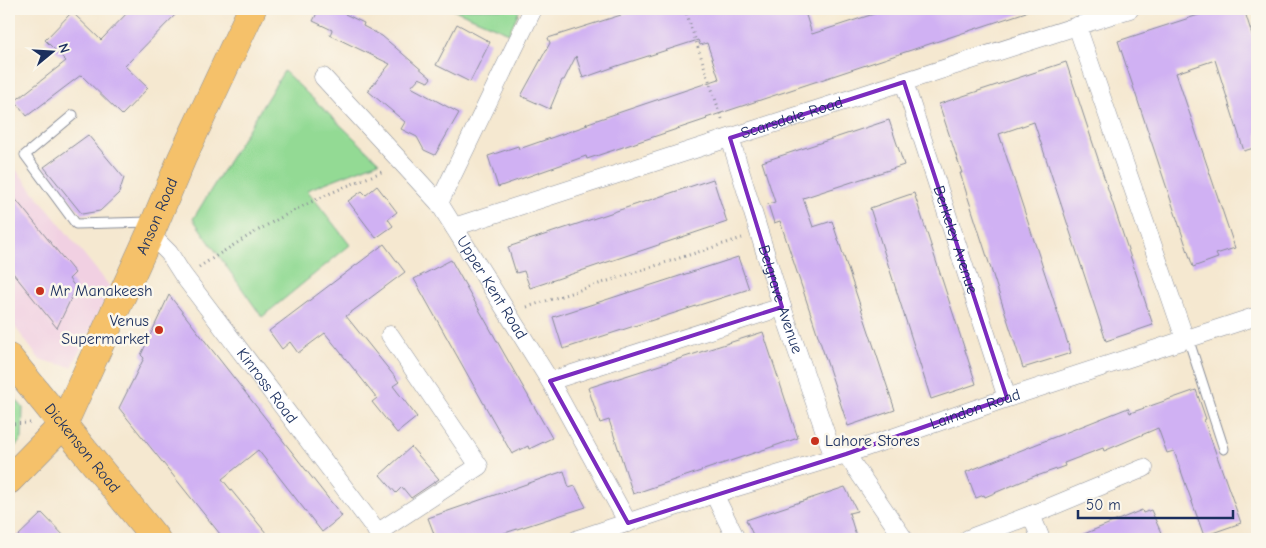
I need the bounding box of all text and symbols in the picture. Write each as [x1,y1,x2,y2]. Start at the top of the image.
north arrow [28,28,78,78]
text: N [54,41,73,55]
street label: Scarsdale Road [739,93,845,143]
street label: Anson Road [133,175,182,258]
street label: Berkeley Avenue [929,184,981,296]
street label: Upper Kent Road [453,233,531,343]
street label: Belgrave Avenue [755,243,806,356]
place label: Mr Manakeesh [50,282,153,300]
marker: Mr Manakeesh [34,285,46,297]
place label: Venus Supermarket [61,312,149,348]
marker: Venus Supermarket [153,324,165,336]
street label: Kinross Road [233,345,301,427]
street label: Laindon Road [928,385,1023,433]
street label: Dickenson Road [41,400,124,496]
place label: Lahore Stores [825,432,920,450]
marker: Lahore Stores [809,435,821,447]
scale bar [1078,488,1234,520]
text: 50 m [1086,496,1121,514]

